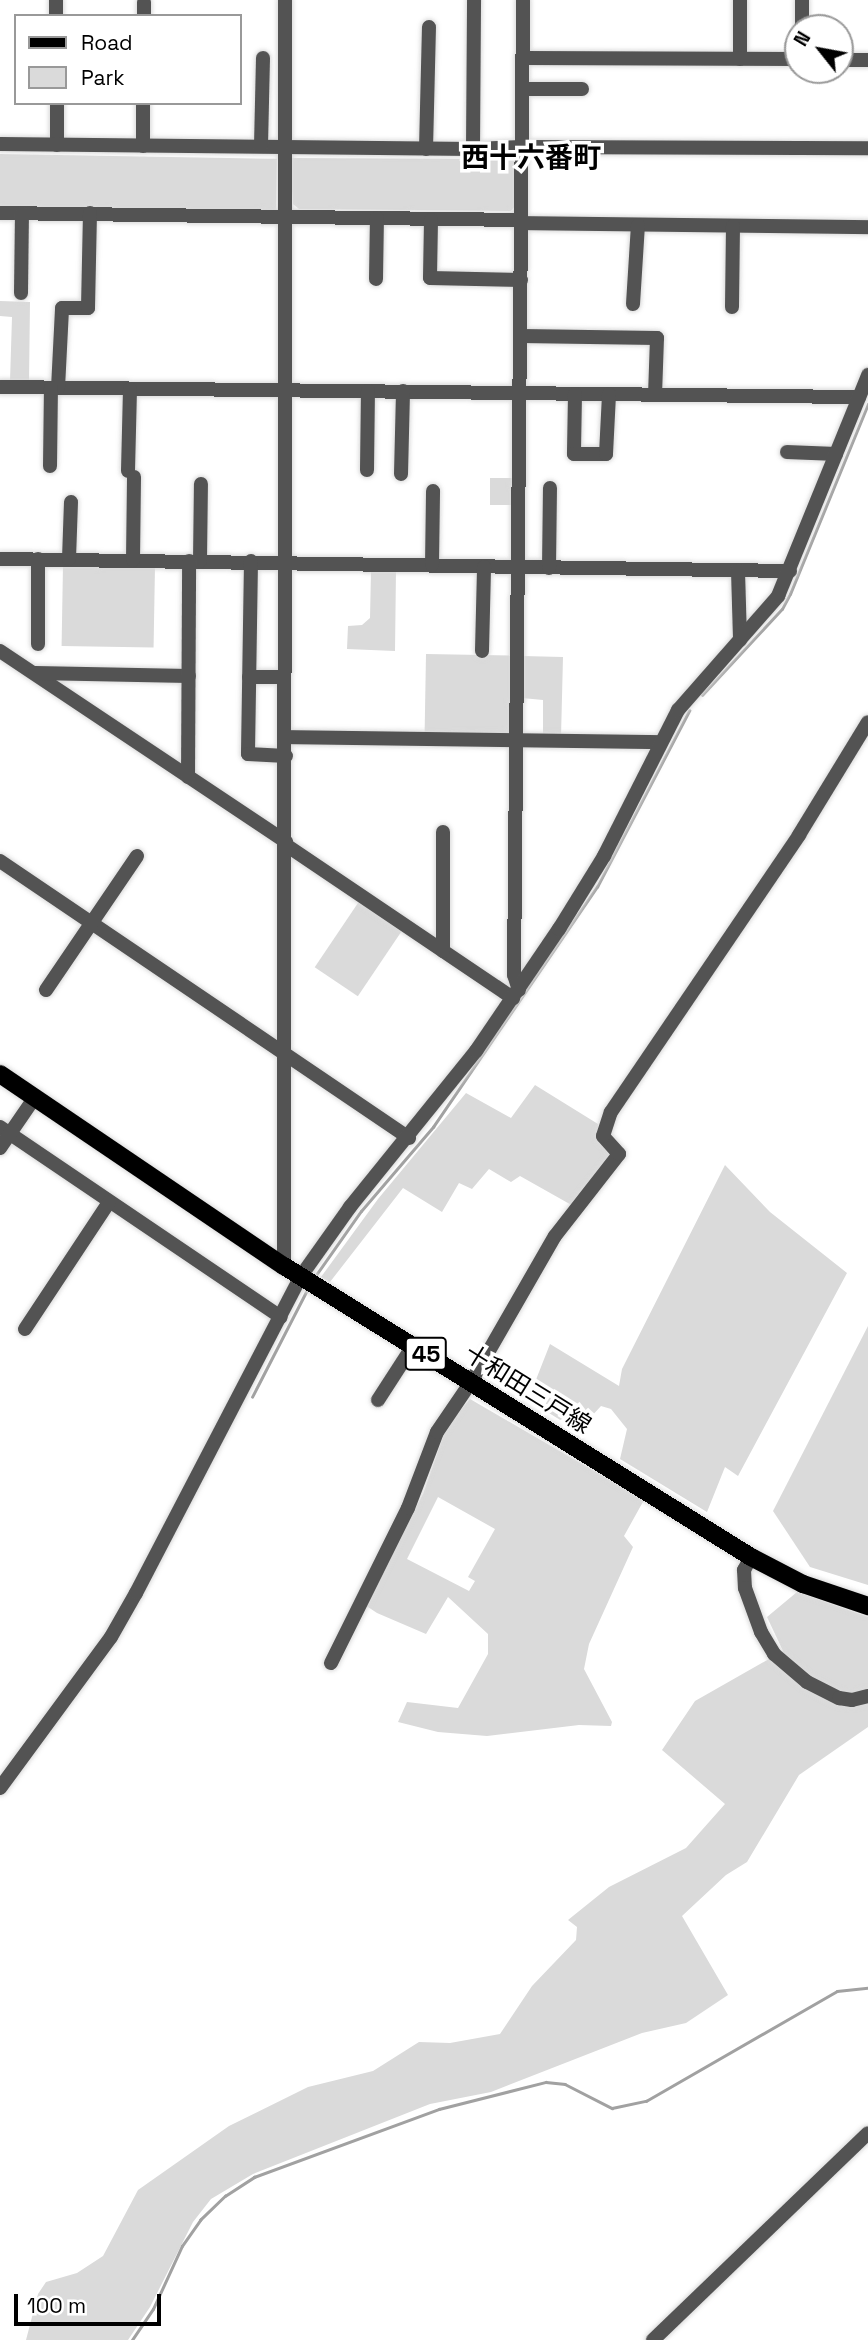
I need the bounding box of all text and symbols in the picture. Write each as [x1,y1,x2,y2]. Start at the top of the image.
legend [14,14,242,105]
north arrow [784,14,854,84]
text: N [788,27,816,51]
text: Road [81,29,133,56]
text: Park [81,64,125,91]
district label: 西十六番町 [461,140,601,174]
road number: 45 [403,1334,449,1373]
street label: 十和田三戸線 [459,1339,597,1439]
scale bar [18,2280,164,2324]
text: 100 m [27,2292,86,2319]

